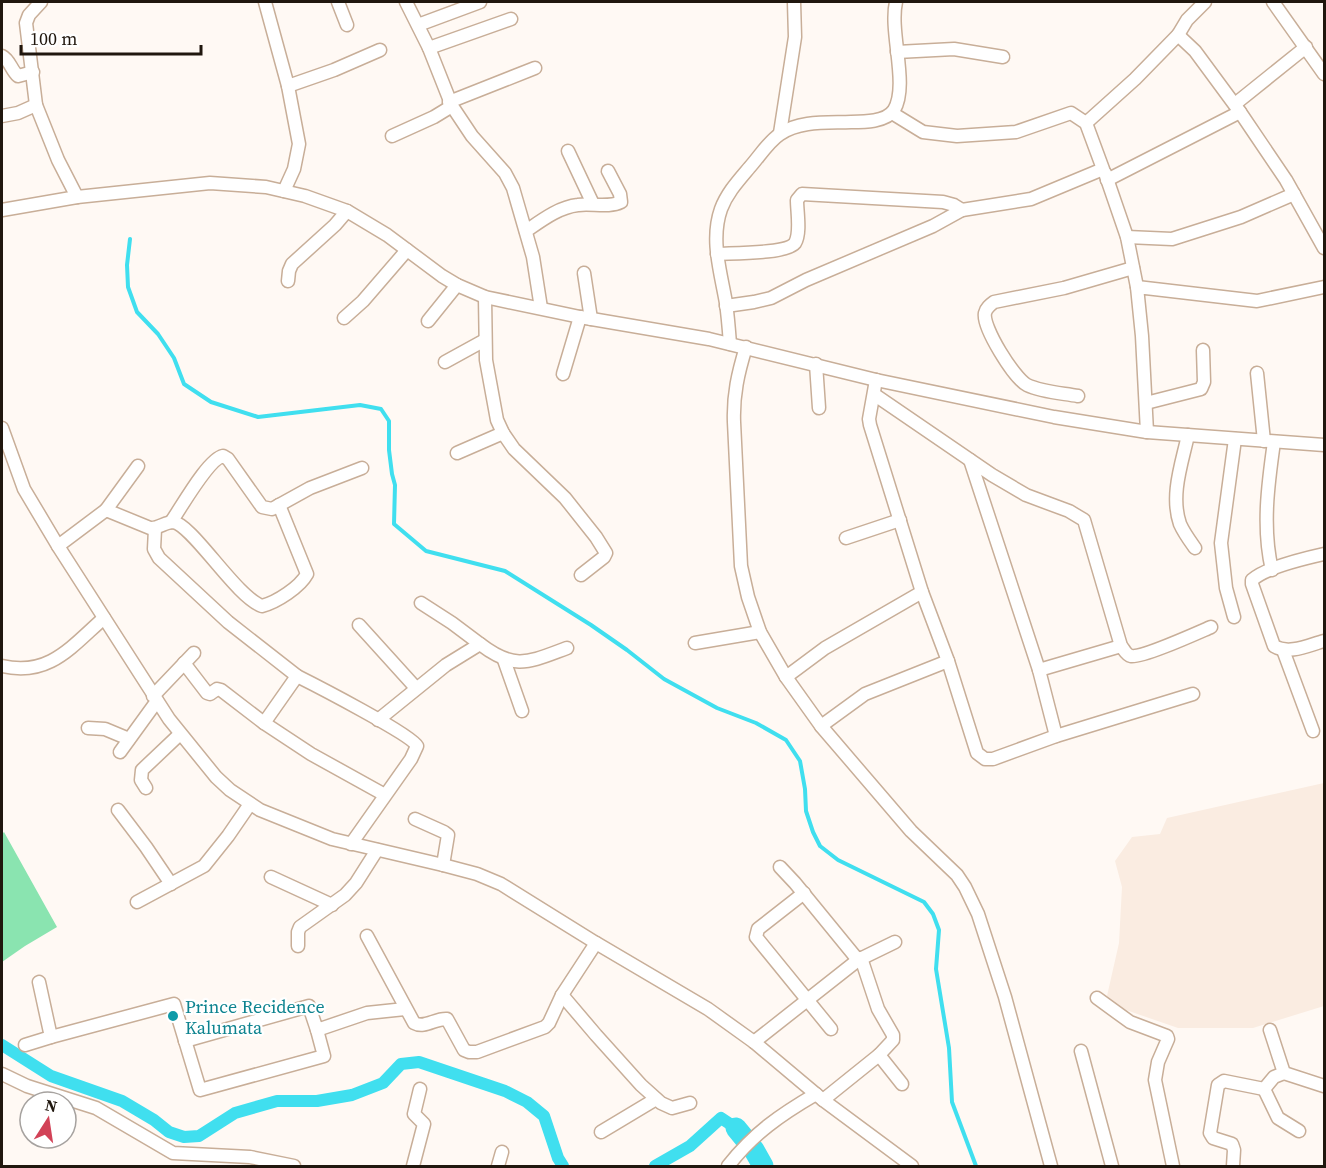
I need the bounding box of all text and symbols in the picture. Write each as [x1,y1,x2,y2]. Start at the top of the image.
scale bar [21,18,201,56]
text: 100 m [30,26,77,51]
place label: Prince Recidence Kalumata [185,994,325,1040]
marker: Prince Recidence Kalumata [166,1009,180,1023]
north arrow [18,1090,78,1150]
text: N [43,1093,59,1117]

